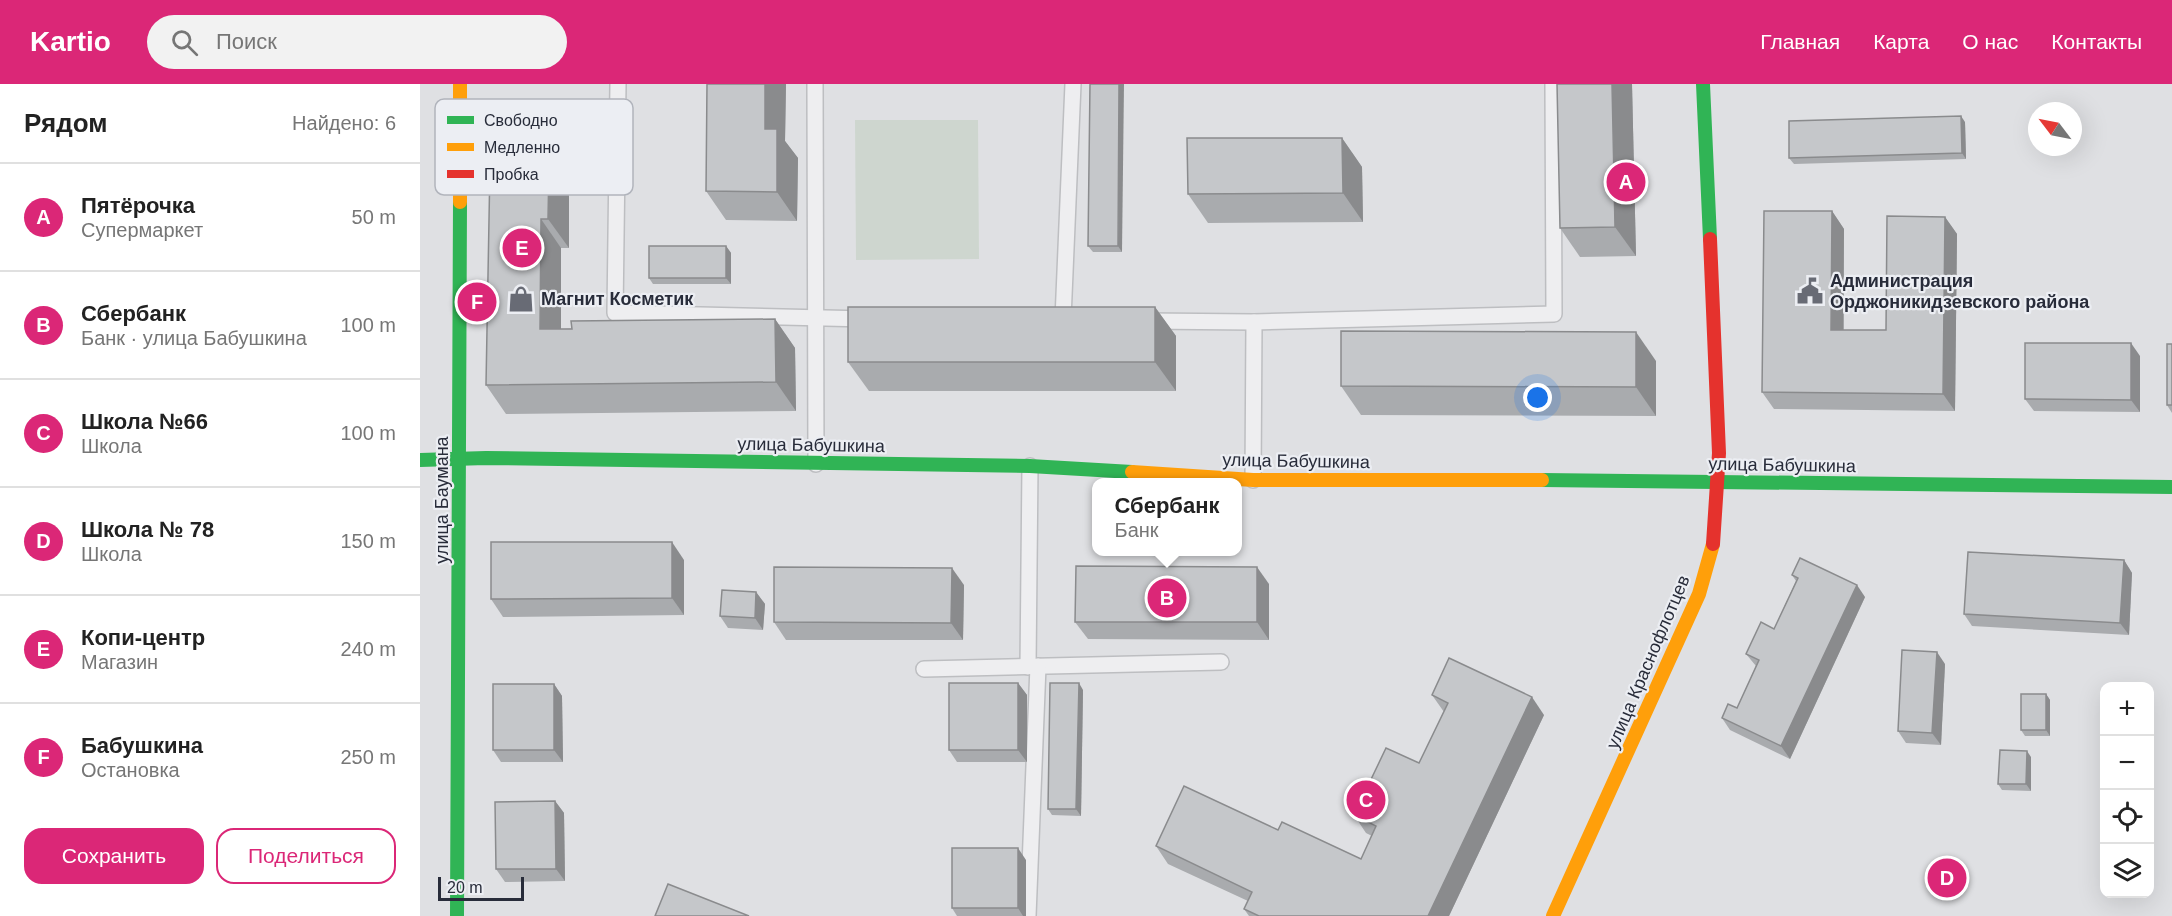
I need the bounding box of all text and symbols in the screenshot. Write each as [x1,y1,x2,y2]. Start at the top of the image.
search box [147,15,567,69]
text: Kartio [30,26,111,57]
icon: search [168,26,201,59]
text: Поиск [216,29,277,54]
text: Главная [1760,30,1840,53]
text: Карта [1873,30,1929,53]
text: О нас [1962,30,2018,53]
text: Контакты [2051,30,2142,53]
legend [435,99,633,195]
north arrow [2028,102,2082,156]
text: Рядом [24,108,107,138]
text: Найдено: 6 [292,112,396,134]
text: Свободно [484,112,558,129]
text: Медленно [484,139,560,156]
pin: A [1606,160,1646,204]
text: Пробка [484,166,539,183]
text: Пятёрочка [81,193,195,218]
text: A [36,206,51,228]
text: 50 m [352,206,396,228]
text: Супермаркет [81,219,203,241]
pin: E [502,226,542,270]
place label: Администрация Орджоникидзевского района [1830,271,2090,312]
public building icon: Администрация Орджоникидзевского района [1795,276,1825,306]
pin: F [458,280,496,324]
shop icon: Магнит Косметик [506,284,536,314]
place label: Магнит Косметик [541,289,694,309]
text: Сбербанк [81,301,186,326]
text: B [36,314,51,336]
text: 100 m [340,314,396,336]
text: Банк · улица Бабушкина [81,327,307,349]
your location [1523,383,1552,412]
text: Школа №66 [81,409,208,434]
text: C [36,422,51,444]
text: 100 m [340,422,396,444]
street label: улица Бабушкина [737,434,886,456]
text: Школа [81,435,142,457]
street label: улица Баумана [432,435,452,564]
street label: улица Бабушкина [1222,450,1371,472]
street label: улица Бабушкина [1708,454,1857,476]
popup [1092,478,1242,556]
text: Сбербанк [1115,493,1219,518]
text: Школа № 78 [81,517,214,542]
text: Банк [1115,519,1159,541]
text: D [36,530,51,552]
text: 150 m [340,530,396,552]
text: Школа [81,543,142,565]
street label: улица Краснофлотцев [1602,572,1694,752]
pin: B [1148,576,1186,620]
text: Копи-центр [81,625,205,650]
text: E [37,638,50,660]
text: 240 m [340,638,396,660]
text: Магазин [81,651,158,673]
map controls [2100,682,2154,898]
button: + [2100,682,2154,736]
text: Бабушкина [81,733,203,758]
button: − [2100,736,2154,790]
text: F [37,746,50,768]
text: 250 m [340,746,396,768]
text: Остановка [81,759,180,781]
pin: C [1346,778,1386,822]
button: locate [2100,790,2154,844]
button: Сохранить [24,828,204,884]
button: Поделиться [216,828,396,884]
button: layers [2100,844,2154,898]
pin: D [1928,856,1966,900]
scale bar [438,874,524,902]
text: 20 m [447,879,483,896]

